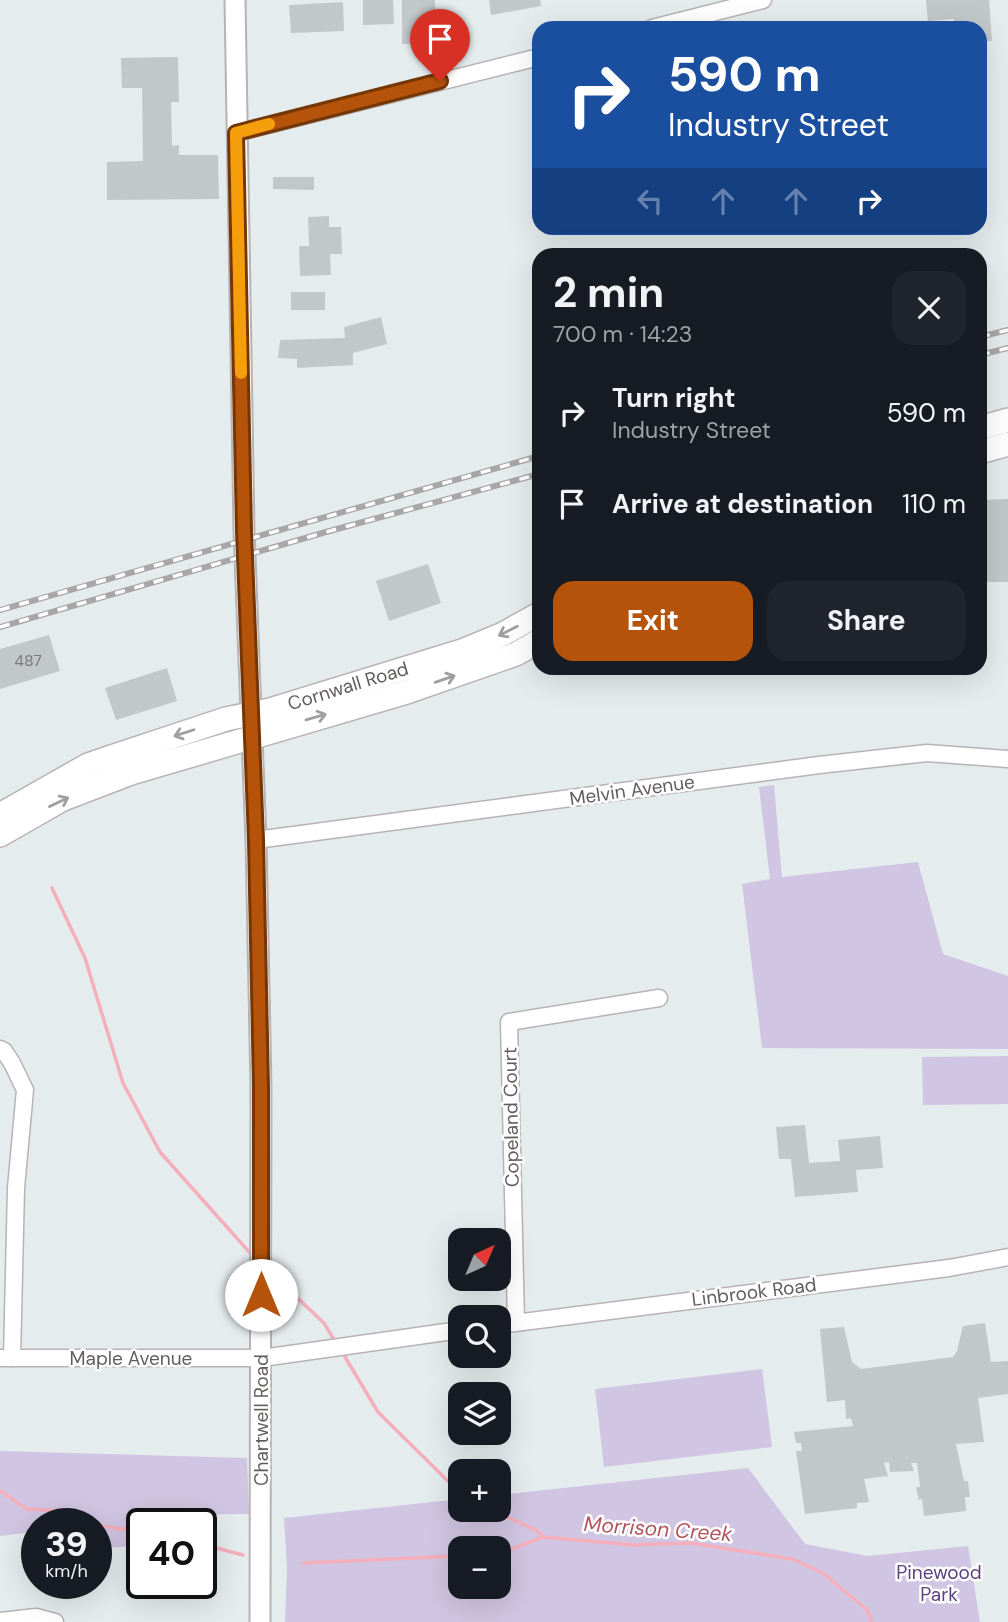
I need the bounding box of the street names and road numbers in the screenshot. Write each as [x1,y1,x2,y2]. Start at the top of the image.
street label: Cornwall Road [285,656,411,716]
street label: Melvin Avenue [568,769,696,811]
street label: Copeland Court [497,1047,525,1187]
street label: Linbrook Road [690,1272,818,1312]
street label: Maple Avenue [70,1346,192,1371]
street label: Chartwell Road [249,1354,274,1486]

